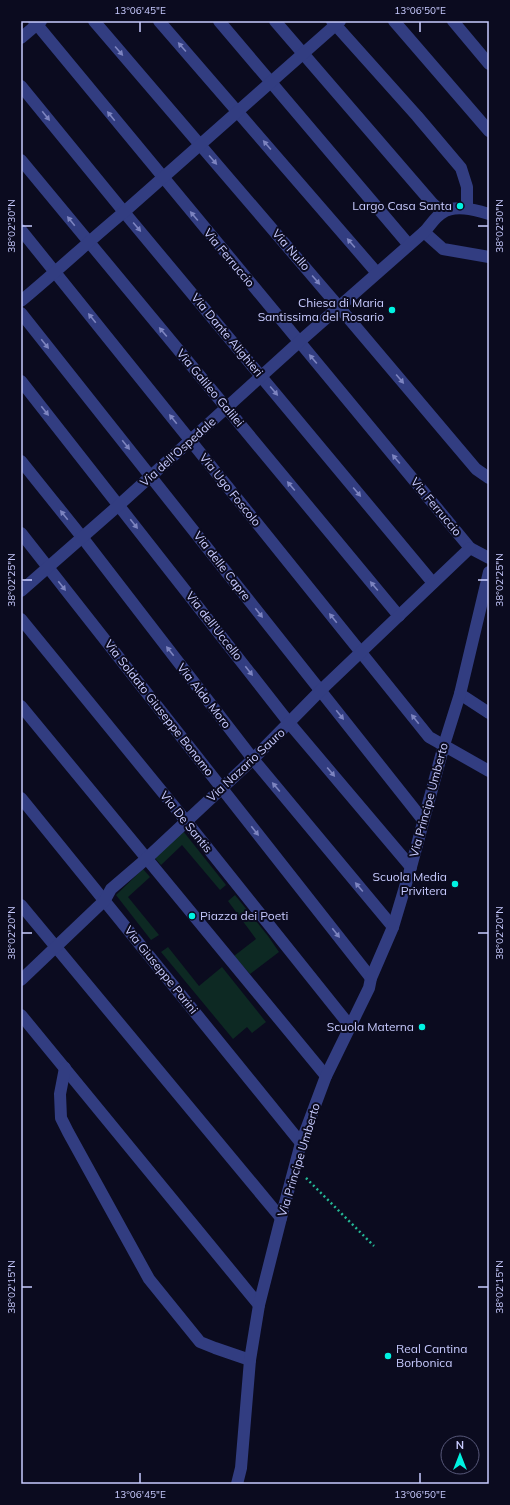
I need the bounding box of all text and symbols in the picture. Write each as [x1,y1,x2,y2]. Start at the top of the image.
text: 13°06'45"E [114,4,166,17]
text: 13°06'50"E [394,4,446,17]
one-way arrow [177,41,186,52]
one-way arrow [115,45,124,56]
one-way arrow [107,110,116,121]
one-way arrow [41,111,50,121]
one-way arrow [262,140,271,150]
one-way arrow [209,154,218,165]
place label: Largo Casa Santa [352,198,452,213]
text: 38°02'30"N [5,199,18,253]
text: 38°02'30"N [493,199,506,253]
marker: Largo Casa Santa [455,201,465,211]
one-way arrow [190,210,199,221]
one-way arrow [66,216,75,227]
one-way arrow [132,222,141,233]
street label: Via Ferruccio [201,225,258,290]
street label: Via Nullo [269,226,314,274]
one-way arrow [347,238,356,249]
one-way arrow [312,274,321,285]
street label: Via Dante Alighieri [188,290,267,379]
place label: Chiesa di Maria Santissima del Rosario [258,295,384,324]
marker: Chiesa di Maria Santissima del Rosario [387,305,397,315]
one-way arrow [87,312,96,323]
one-way arrow [159,326,168,337]
one-way arrow [41,338,50,349]
street label: Via Galileo Galilei [174,346,247,430]
one-way arrow [309,353,318,364]
one-way arrow [396,373,405,384]
one-way arrow [270,386,279,397]
one-way arrow [41,406,50,417]
street label: Via dell'Ospedale [137,414,219,489]
one-way arrow [168,414,177,425]
one-way arrow [122,440,131,451]
street label: Via Ugo Foscolo [196,450,264,529]
one-way arrow [392,453,401,464]
street label: Via Ferruccio [408,474,465,539]
one-way arrow [286,480,295,491]
one-way arrow [353,486,362,497]
one-way arrow [60,510,69,521]
one-way arrow [130,519,139,530]
street label: Via delle Capre [191,528,254,603]
text: 38°02'25"N [5,553,18,607]
text: 38°02'25"N [493,553,506,607]
one-way arrow [58,580,67,591]
one-way arrow [369,580,378,591]
street label: Via dell'Uccello [183,588,246,663]
one-way arrow [255,608,263,619]
one-way arrow [329,613,338,624]
street label: Via Soldato Giuseppe Bonomo [102,637,217,779]
one-way arrow [165,646,174,657]
street label: Via Aldo Moro [174,660,235,731]
one-way arrow [244,665,253,676]
one-way arrow [335,710,344,721]
one-way arrow [411,714,420,725]
street label: Via Nazario Sauro [204,725,288,805]
street label: Via Principe Umberto [406,741,451,859]
one-way arrow [326,767,335,777]
one-way arrow [271,781,280,792]
street label: Via De Santis [157,788,216,856]
one-way arrow [251,826,259,837]
place label: Scuola Media Privitera [373,869,447,898]
marker: Scuola Media Privitera [450,879,460,889]
one-way arrow [354,881,363,892]
text: 38°02'20"N [5,906,18,960]
text: 38°02'20"N [493,906,506,960]
place label: Piazza dei Poeti [200,908,288,923]
marker: Piazza dei Poeti [187,911,197,921]
street label: Via Giuseppe Parini [121,923,201,1017]
one-way arrow [331,928,340,939]
place label: Scuola Materna [327,1019,414,1034]
marker: Scuola Materna [417,1022,427,1032]
street label: Via Principe Umberto [274,1101,323,1218]
text: 38°02'15"N [5,1260,18,1314]
text: 38°02'15"N [493,1260,506,1314]
place label: Real Cantina Borbonica [396,1341,467,1370]
marker: Real Cantina Borbonica [383,1351,393,1361]
north arrow [440,1435,480,1475]
text: N [456,1438,464,1452]
text: 13°06'45"E [114,1488,166,1501]
text: 13°06'50"E [394,1488,446,1501]

